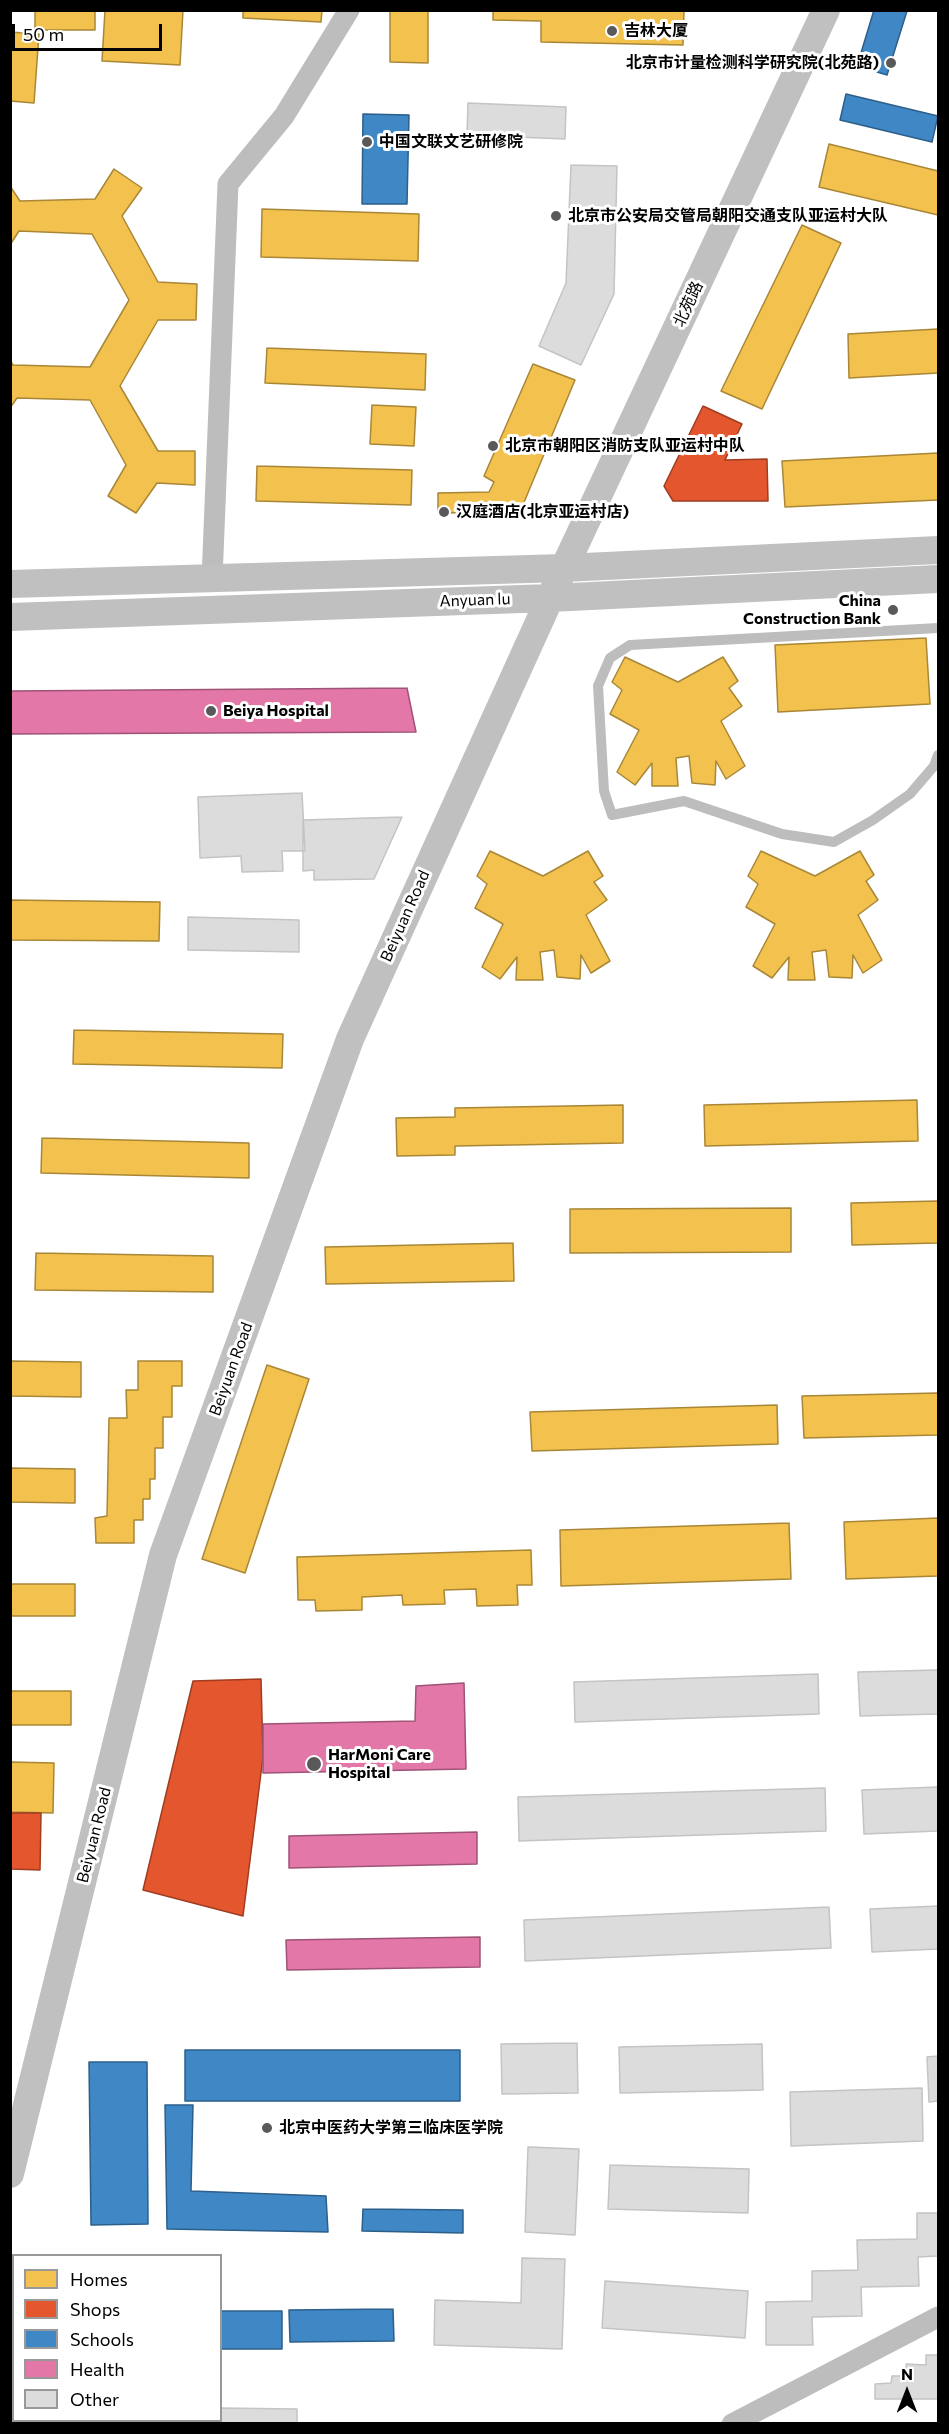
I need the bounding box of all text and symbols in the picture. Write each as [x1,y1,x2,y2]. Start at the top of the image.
scale bar [15,12,165,50]
place label: 吉林大厦 [624,21,688,41]
text: 50 m [23,23,64,45]
marker: 吉林大厦 [605,24,619,38]
place label: 北京市计量检测科学研究院(北苑路) [626,53,879,73]
marker: 北京市计量检测科学研究院(北苑路) [884,56,898,70]
place label: 中国文联文艺研修院 [379,132,523,152]
marker: 中国文联文艺研修院 [360,135,374,149]
place label: 北京市公安局交管局朝阳交通支队亚运村大队 [568,206,888,226]
marker: 北京市公安局交管局朝阳交通支队亚运村大队 [549,209,563,223]
street label: 北苑路 [669,278,707,330]
place label: 北京市朝阳区消防支队亚运村中队 [505,436,745,456]
marker: 北京市朝阳区消防支队亚运村中队 [486,439,500,453]
place label: 汉庭酒店(北京亚运村店) [456,502,629,522]
marker: 汉庭酒店(北京亚运村店) [437,505,451,519]
street label: Anyuan lu [439,589,511,611]
place label: China Construction Bank [743,591,881,629]
marker: China Construction Bank [886,603,900,617]
place label: Beiya Hospital [223,701,329,721]
marker: Beiya Hospital [204,704,218,718]
street label: Beiyuan Road [376,867,434,965]
street label: Beiyuan Road [205,1320,257,1418]
place label: HarMoni Care Hospital [328,1745,431,1783]
marker: HarMoni Care Hospital [305,1755,323,1773]
street label: Beiyuan Road [73,1785,115,1885]
place label: 北京中医药大学第三临床医学院 [279,2118,503,2138]
marker: 北京中医药大学第三临床医学院 [260,2121,274,2135]
legend [12,2254,222,2422]
text: Homes [70,2268,128,2290]
text: Shops [70,2298,120,2320]
text: Schools [70,2328,134,2350]
text: Health [70,2358,125,2380]
north arrow [877,2362,937,2422]
text: N [901,2364,913,2383]
text: Other [70,2388,119,2410]

